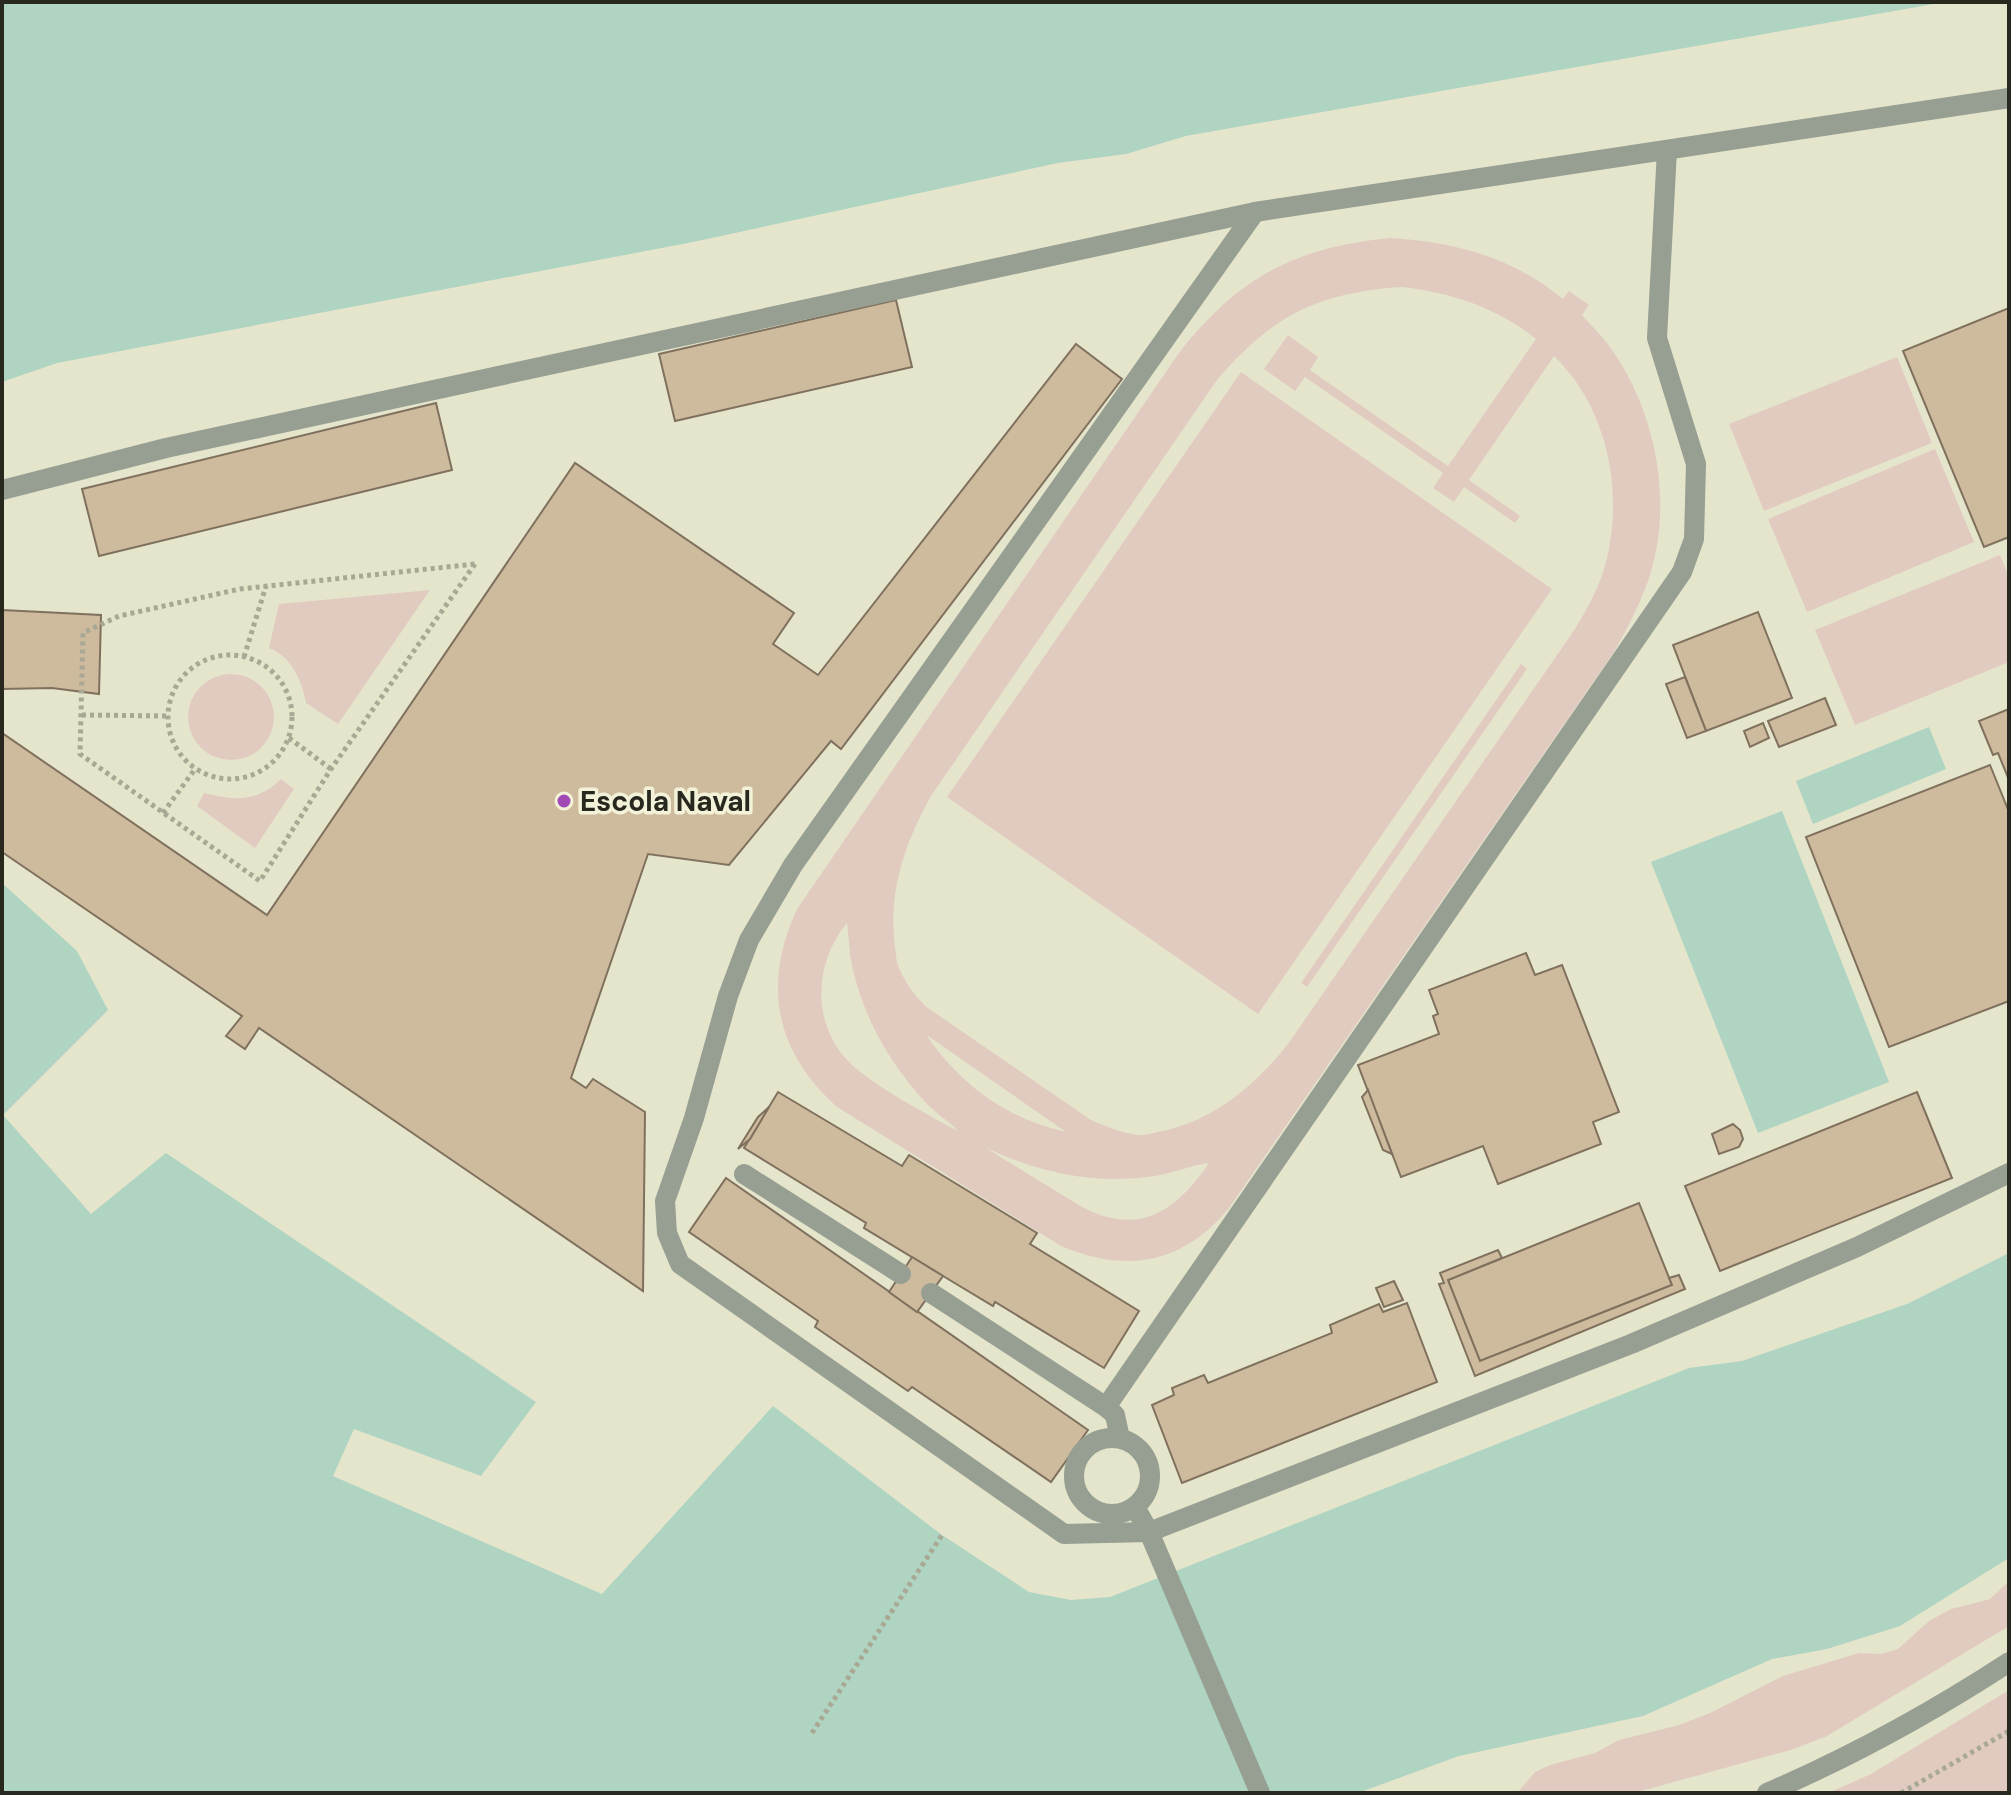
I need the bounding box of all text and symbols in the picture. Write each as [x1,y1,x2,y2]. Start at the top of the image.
place label: Escola Naval [580,783,751,820]
marker: Escola Naval [555,792,573,810]

